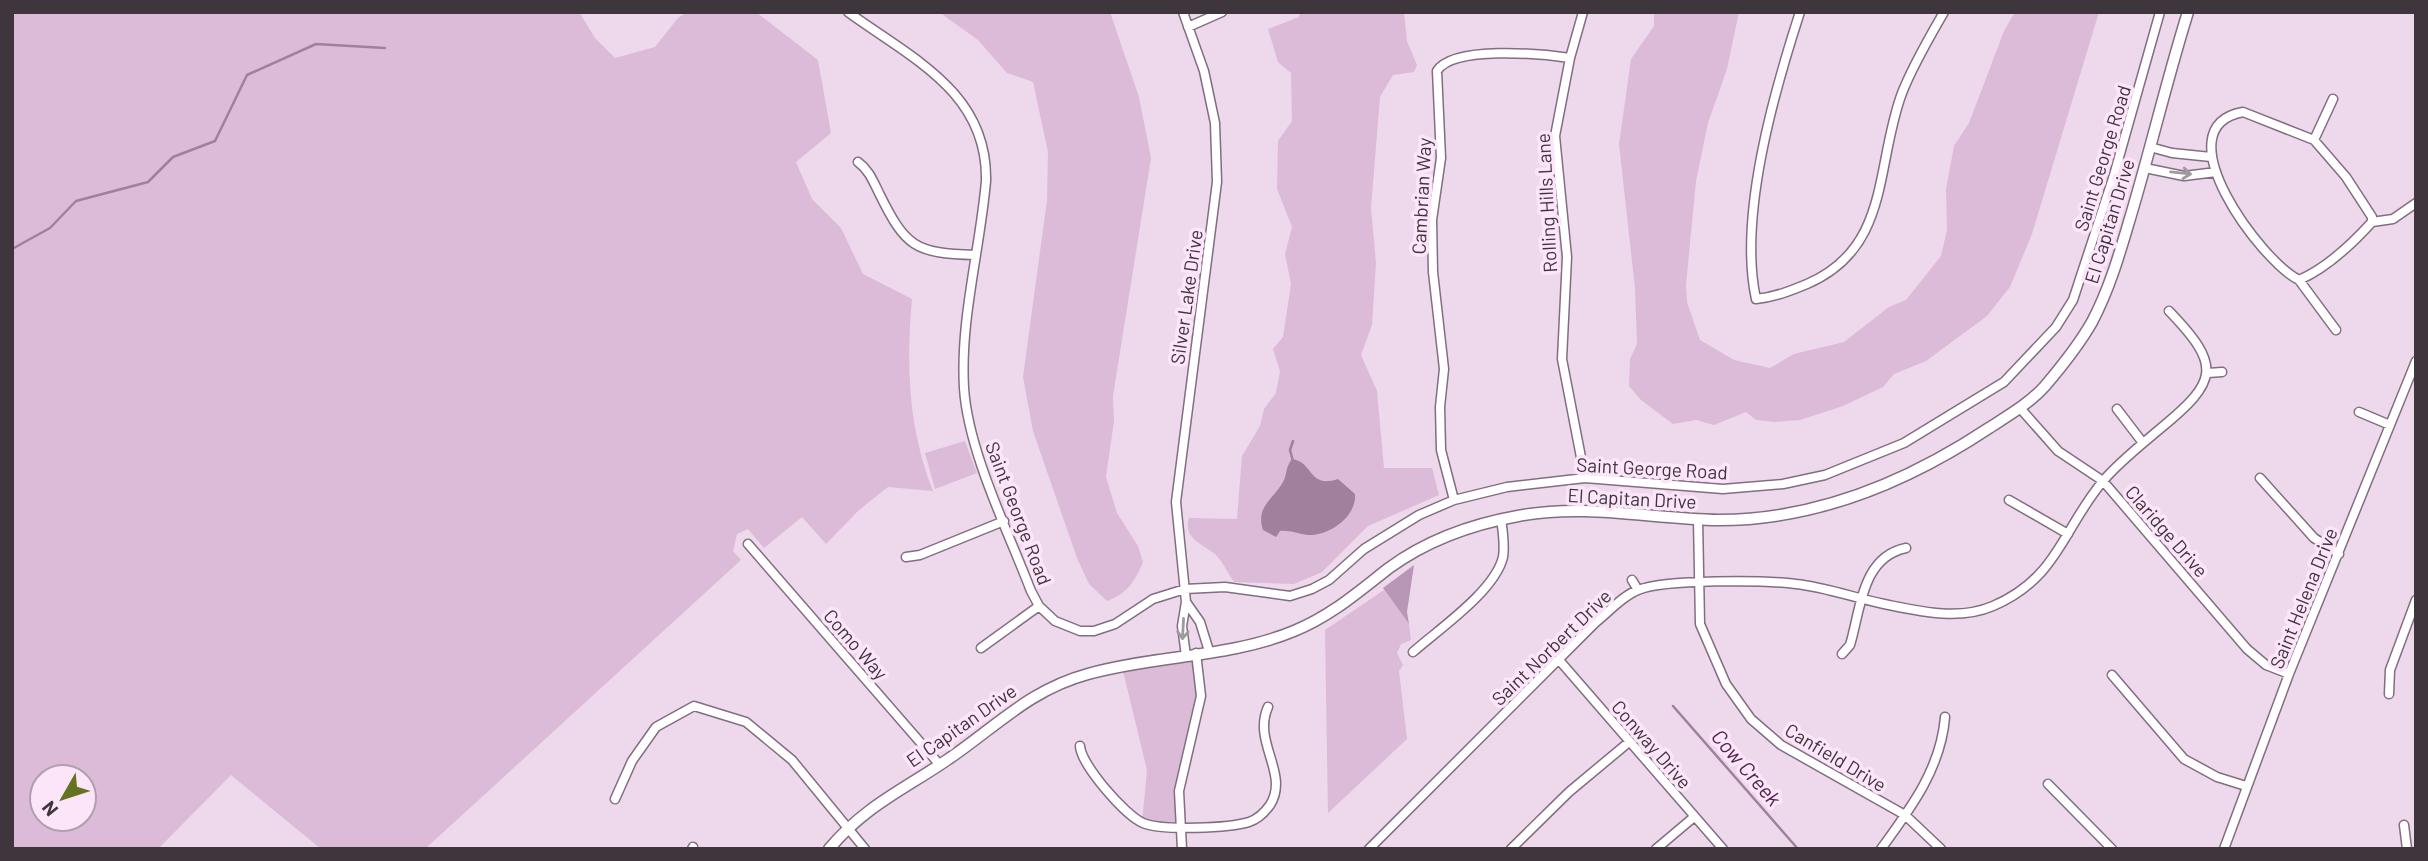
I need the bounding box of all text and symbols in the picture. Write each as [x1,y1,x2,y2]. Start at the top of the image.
street label: Saint George Road [2069,82,2135,234]
street label: Rolling Hills Lane [1531,133,1561,273]
street label: Cambrian Way [1406,137,1436,255]
street label: El Capitan Drive [2079,156,2139,286]
one-way arrow [2169,166,2191,179]
street label: Silver Lake Drive [1165,228,1207,366]
street label: Saint George Road [981,438,1057,588]
street label: Saint George Road [1576,453,1728,483]
street label: Claridge Drive [2121,480,2213,582]
street label: El Capitan Drive [1567,483,1697,513]
street label: Saint Helena Drive [2264,524,2342,672]
street label: Saint Norbert Drive [1486,584,1616,710]
street label: Como Way [819,604,893,684]
one-way arrow [1177,617,1190,640]
street label: El Capitan Drive [902,679,1020,771]
street label: Conway Drive [1607,695,1697,793]
street label: Canfield Drive [1781,718,1891,796]
water label: Cow Creek [1707,724,1788,811]
north arrow [28,763,98,833]
text: N [36,797,62,821]

